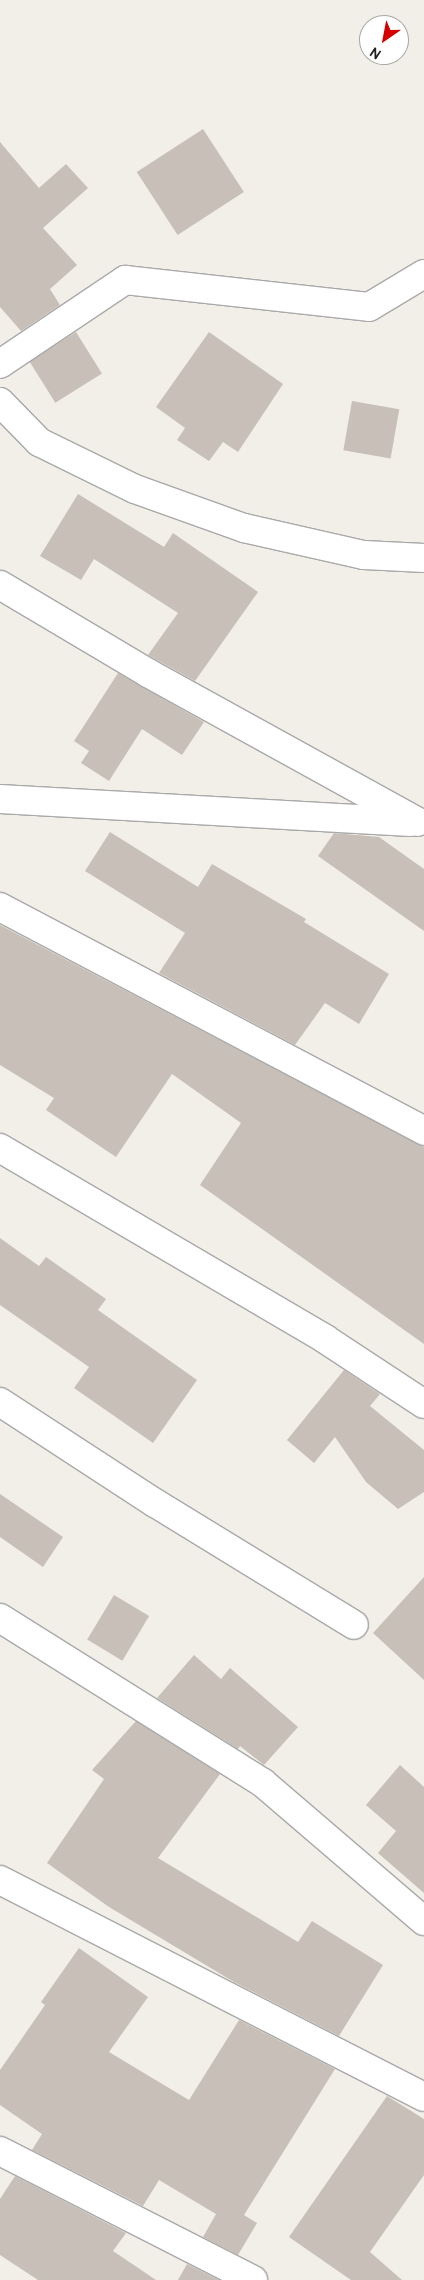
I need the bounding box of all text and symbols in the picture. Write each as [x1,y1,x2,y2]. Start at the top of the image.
north arrow [359,15,409,65]
text: N [367,42,385,62]

